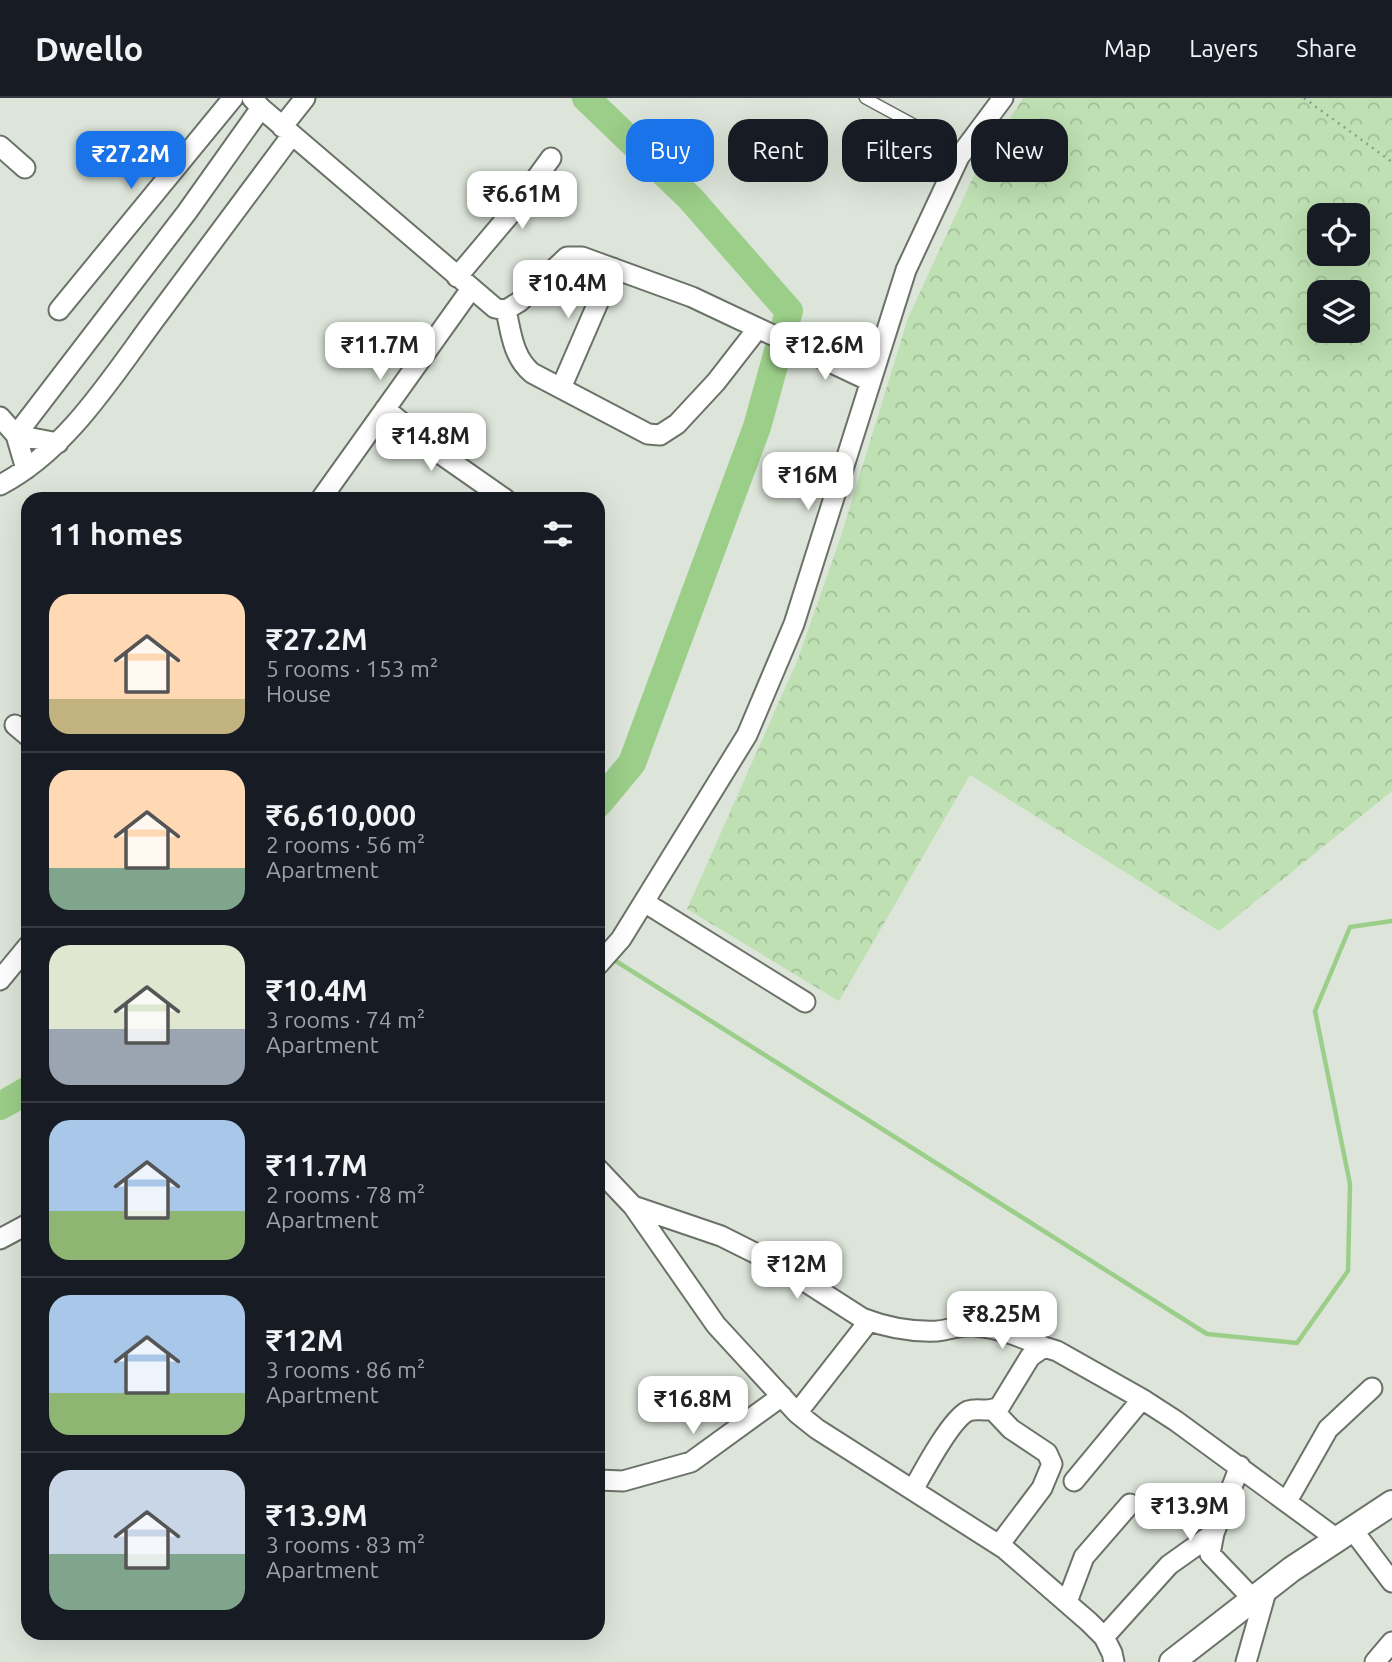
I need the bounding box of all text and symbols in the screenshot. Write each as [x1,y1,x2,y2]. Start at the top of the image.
text: Dwello [35,30,143,67]
text: Map [1104,35,1151,62]
text: Layers [1189,35,1258,62]
text: Share [1296,35,1357,62]
chip: Buy [626,119,714,182]
chip: Rent [728,119,828,182]
chip: Filters [842,119,957,182]
chip: New [971,119,1068,182]
pin: ₹27.2M [74,132,188,191]
text: ₹27.2M [92,141,170,166]
pin: ₹6.61M [465,172,579,231]
text: ₹6.61M [483,181,561,206]
map controls [1307,203,1370,343]
button: locate [1307,203,1370,266]
pin: ₹10.4M [511,260,625,320]
text: ₹10.4M [529,270,607,295]
button: layers [1307,280,1370,343]
pin: ₹11.7M [323,322,437,382]
pin: ₹12.6M [768,322,882,382]
text: ₹11.7M [341,332,419,357]
text: ₹12.6M [786,332,864,357]
pin: ₹14.8M [374,414,488,473]
text: ₹14.8M [392,423,470,448]
pin: ₹16M [767,452,849,512]
text: ₹16M [778,462,838,487]
icon: filters [539,515,577,553]
text: 11 homes [49,517,183,551]
icon: home [105,622,189,706]
text: ₹27.2M [266,622,368,656]
text: 5 rooms · 153 m² [266,656,438,681]
text: House [266,681,331,706]
icon: home [105,798,189,882]
text: ₹6,610,000 [266,798,416,832]
text: 2 rooms · 56 m² [266,832,425,857]
text: Apartment [266,857,379,882]
icon: home [105,973,189,1057]
text: ₹10.4M [266,973,368,1007]
text: 3 rooms · 74 m² [266,1007,425,1032]
text: Apartment [266,1032,379,1057]
icon: home [105,1148,189,1232]
text: ₹11.7M [266,1148,368,1182]
text: 2 rooms · 78 m² [266,1182,425,1207]
text: Apartment [266,1207,379,1232]
pin: ₹12M [756,1242,838,1301]
text: ₹12M [767,1251,827,1276]
pin: ₹8.25M [945,1292,1059,1351]
text: ₹8.25M [963,1301,1041,1326]
icon: home [105,1323,189,1407]
text: ₹12M [266,1323,343,1357]
text: 3 rooms · 86 m² [266,1357,425,1382]
pin: ₹16.8M [636,1376,750,1436]
text: Apartment [266,1382,379,1407]
text: ₹16.8M [654,1386,732,1411]
pin: ₹13.9M [1133,1484,1247,1543]
text: ₹13.9M [1151,1493,1229,1518]
icon: home [105,1498,189,1582]
text: ₹13.9M [266,1498,368,1532]
text: 3 rooms · 83 m² [266,1532,425,1557]
text: Apartment [266,1557,379,1582]

